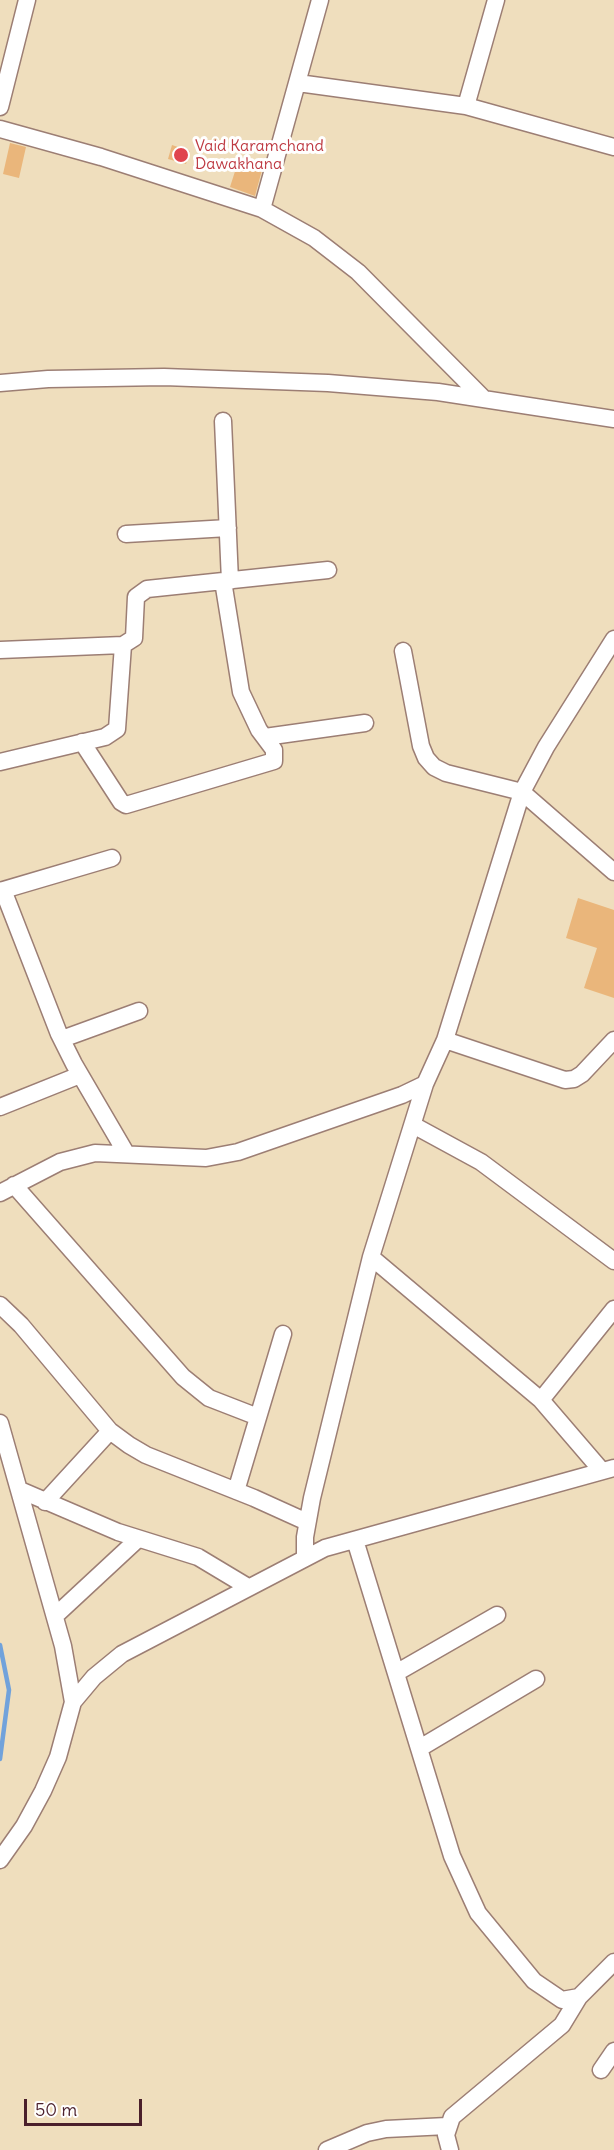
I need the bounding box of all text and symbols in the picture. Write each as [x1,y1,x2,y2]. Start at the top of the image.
place label: Vaid Karamchand Dawakhana [195,136,324,174]
marker: Vaid Karamchand Dawakhana [172,146,190,164]
scale bar [27,2087,146,2125]
text: 50 m [35,2098,77,2121]

